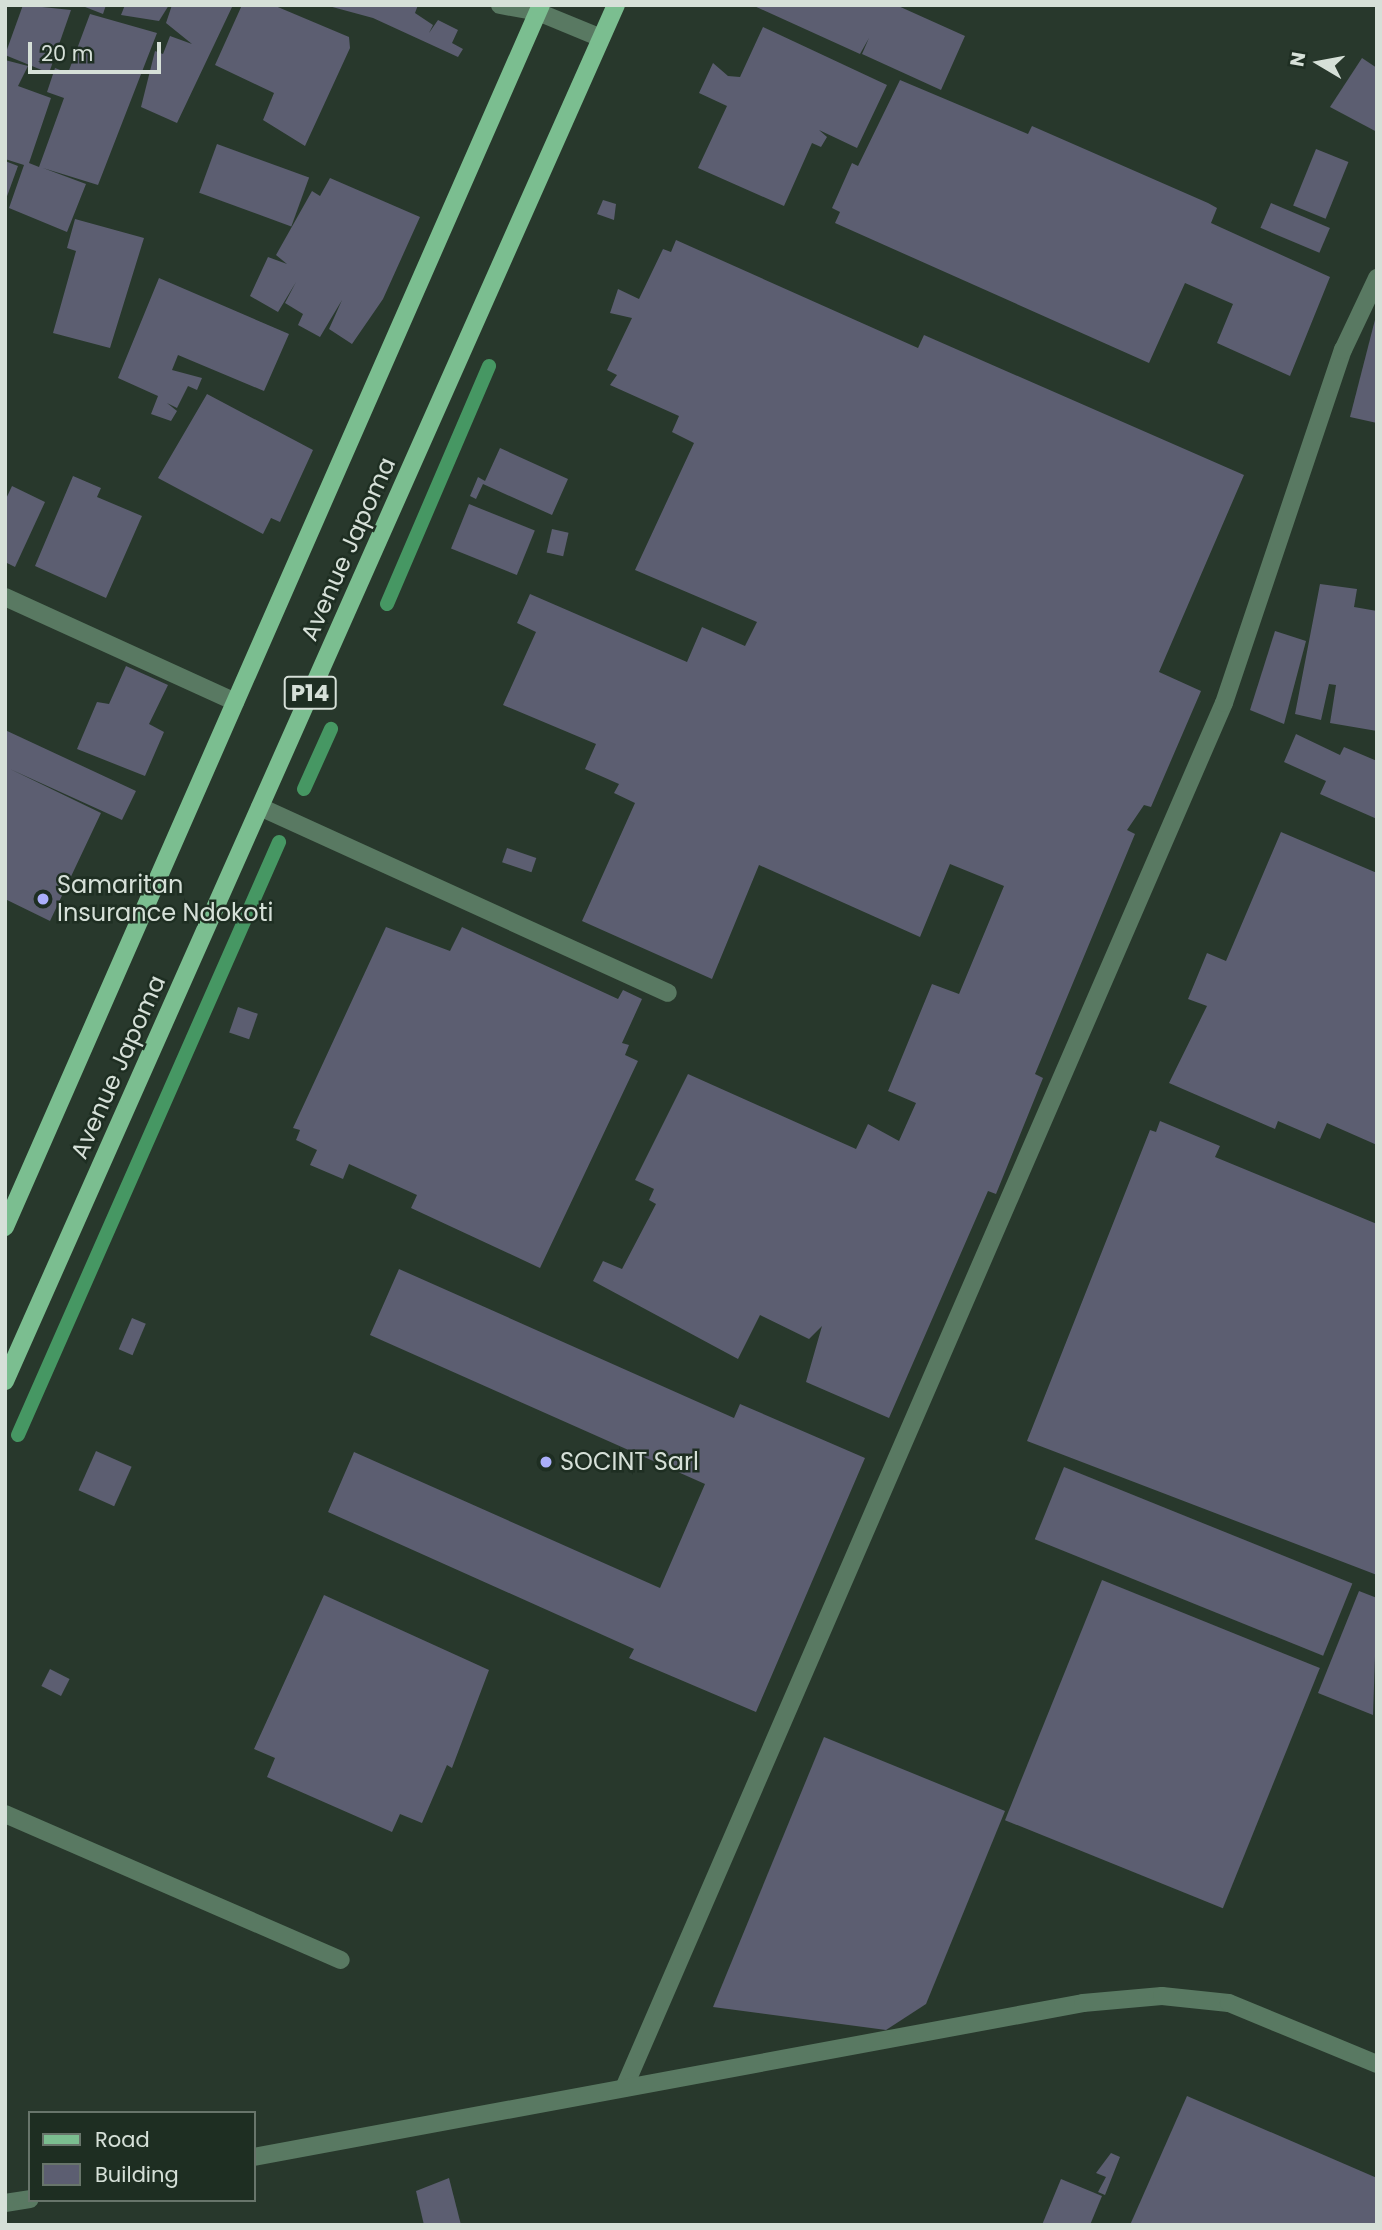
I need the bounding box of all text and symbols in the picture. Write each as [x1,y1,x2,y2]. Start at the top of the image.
scale bar [32,28,164,72]
north arrow [1284,28,1354,98]
text: 20 m [41,39,94,68]
text: N [1283,50,1312,69]
street label: Avenue Japoma [295,453,401,645]
road number: P14 [282,674,338,712]
place label: Samaritan Insurance Ndokoti [57,871,273,927]
marker: Samaritan Insurance Ndokoti [35,891,51,907]
street label: Avenue Japoma [65,971,171,1163]
place label: SOCINT Sarl [560,1448,699,1476]
marker: SOCINT Sarl [538,1454,554,1470]
legend [28,2111,256,2202]
text: Road [95,2125,150,2154]
text: Building [95,2160,179,2189]

